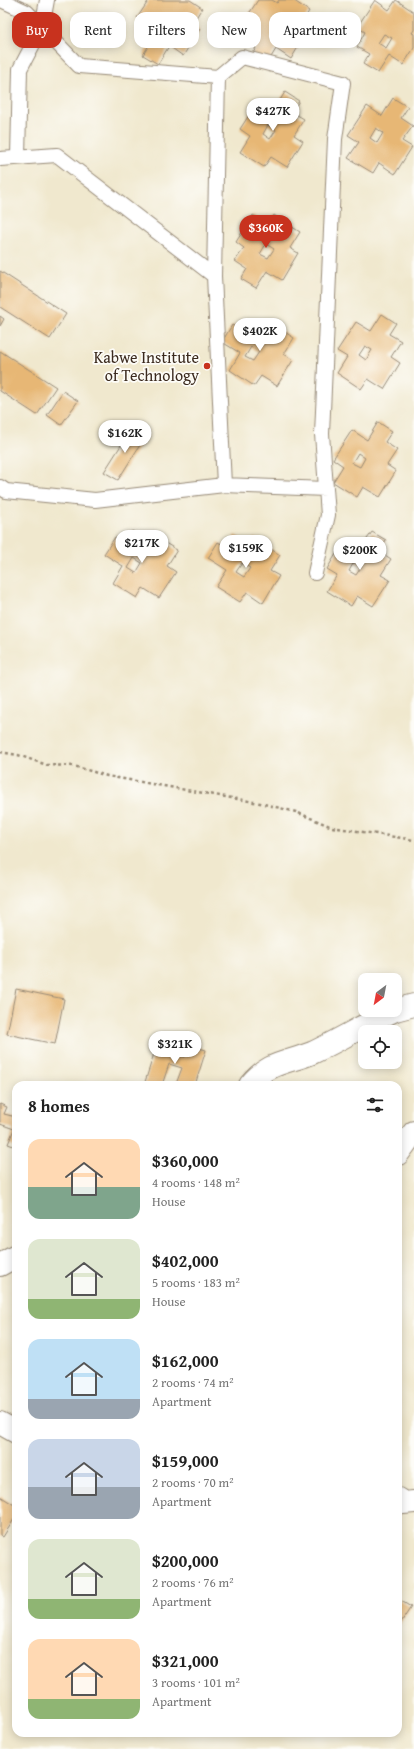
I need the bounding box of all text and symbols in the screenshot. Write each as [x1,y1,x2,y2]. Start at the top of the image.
chip: Buy [12,12,62,48]
chip: Rent [70,12,126,48]
chip: Filters [134,12,199,48]
chip: New [207,12,261,48]
chip: Apartment [269,12,361,48]
pin: $427K [245,98,301,132]
text: $427K [255,101,291,120]
pin: $360K [238,215,294,249]
text: $360K [248,218,284,237]
pin: $402K [232,318,288,352]
text: $402K [242,321,278,340]
place label: Kabwe Institute of Technology [94,345,199,387]
marker: Kabwe Institute of Technology [202,361,212,371]
pin: $162K [97,420,153,454]
text: $162K [107,423,143,442]
pin: $217K [114,530,170,564]
text: $217K [124,533,160,552]
pin: $159K [218,535,274,569]
pin: $200K [332,537,388,571]
text: $159K [228,538,264,557]
text: $200K [342,540,378,559]
north arrow [358,973,402,1017]
map controls [358,973,402,1069]
button: locate [358,1025,402,1069]
pin: $321K [147,1031,203,1065]
text: $321K [157,1034,193,1053]
text: 8 homes [28,1093,90,1118]
icon: filters [364,1094,386,1116]
text: $360,000 [152,1148,218,1173]
icon: home [60,1155,108,1203]
text: 4 rooms · 148 m² [152,1173,240,1192]
text: House [152,1192,186,1211]
text: $402,000 [152,1248,218,1273]
icon: home [60,1255,108,1303]
text: 5 rooms · 183 m² [152,1273,240,1292]
text: House [152,1292,186,1311]
text: $162,000 [152,1348,218,1373]
icon: home [60,1355,108,1403]
text: 2 rooms · 74 m² [152,1373,234,1392]
text: Apartment [152,1392,212,1411]
text: $159,000 [152,1448,218,1473]
icon: home [60,1455,108,1503]
text: 2 rooms · 70 m² [152,1473,234,1492]
text: Apartment [152,1492,212,1511]
text: $200,000 [152,1548,218,1573]
icon: home [60,1555,108,1603]
text: 2 rooms · 76 m² [152,1573,234,1592]
text: Apartment [152,1592,212,1611]
text: $321,000 [152,1648,218,1673]
icon: home [60,1655,108,1703]
text: 3 rooms · 101 m² [152,1673,240,1692]
text: Apartment [152,1692,212,1711]

